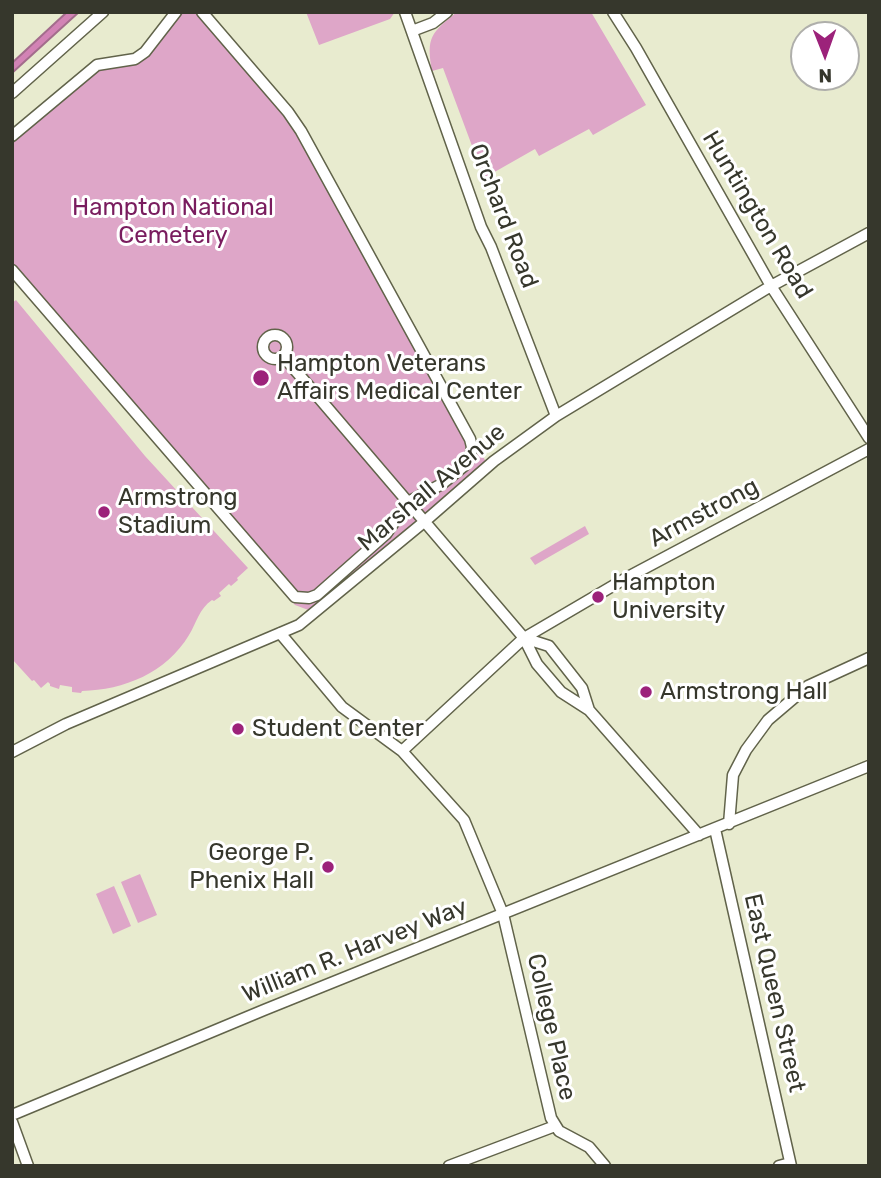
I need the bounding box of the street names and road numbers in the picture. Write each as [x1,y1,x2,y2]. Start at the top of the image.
street label: Huntington Road [696,126,818,304]
street label: Orchard Road [462,140,544,292]
street label: Marshall Avenue [353,418,511,558]
street label: Armstrong [644,472,764,554]
street label: East Queen Street [737,891,811,1095]
street label: William R. Harvey Way [238,893,472,1009]
street label: College Place [520,951,582,1103]

